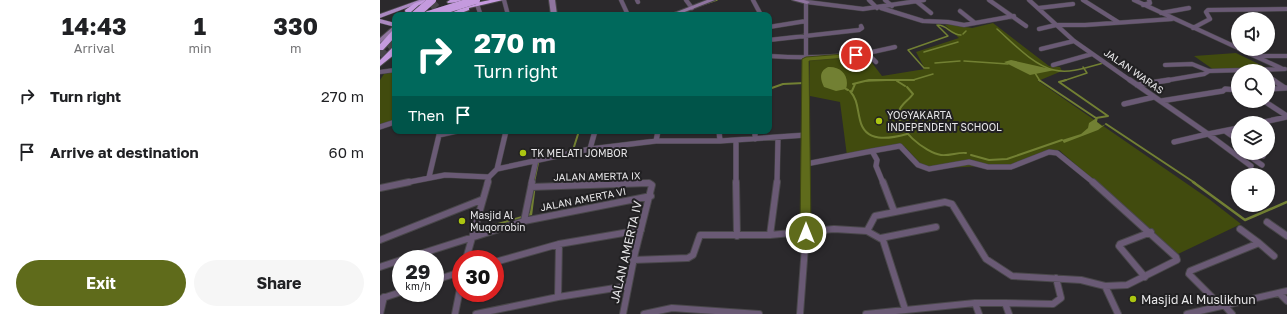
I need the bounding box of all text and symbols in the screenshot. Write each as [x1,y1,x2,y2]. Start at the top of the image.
text: 14:43 [62,11,127,40]
text: 1 [194,11,206,40]
text: 330 [273,11,318,40]
map controls [1231,12,1275,212]
button: sound [1231,12,1275,56]
text: 270 m [474,26,556,59]
icon: right [408,28,460,80]
pin [839,38,873,72]
text: Arrival [74,40,115,56]
text: min [188,40,211,56]
text: m [290,40,301,56]
icon: arrive [845,44,867,66]
street label: JALAN WARAS [1102,46,1166,96]
text: Turn right [474,60,558,82]
button: search [1231,64,1275,108]
icon: right [16,85,38,107]
text: Turn right [50,87,121,105]
text: 270 m [321,87,364,105]
icon: arrive [452,104,474,126]
text: Then [408,106,444,124]
place label: YOGYAKARTA INDEPENDENT SCHOOL [887,109,1002,133]
marker: YOGYAKARTA INDEPENDENT SCHOOL [874,116,884,126]
button: layers [1231,116,1275,160]
icon: arrive [16,141,38,163]
text: Arrive at destination [50,143,199,161]
text: 60 m [329,143,364,161]
place label: TK MELATI JOMBOR [531,147,628,159]
marker: TK MELATI JOMBOR [518,148,528,158]
button: + [1231,168,1275,212]
street label: JALAN AMERTA IX [553,169,641,183]
street label: JALAN AMERTA VI [539,185,627,213]
street label: JALAN AMERTA IV [607,199,645,305]
place label: Masjid Al Muqorrobin [470,209,525,233]
position arrow [785,212,827,254]
marker: Masjid Al Muqorrobin [457,216,467,226]
speed limit sign: 30 [452,250,504,302]
text: 29 [406,259,430,283]
button: Exit [16,260,186,306]
button: Share [194,260,364,306]
text: km/h [405,280,431,292]
place label: Masjid Al Muslikhun [1141,292,1256,307]
marker: Masjid Al Muslikhun [1128,294,1138,304]

